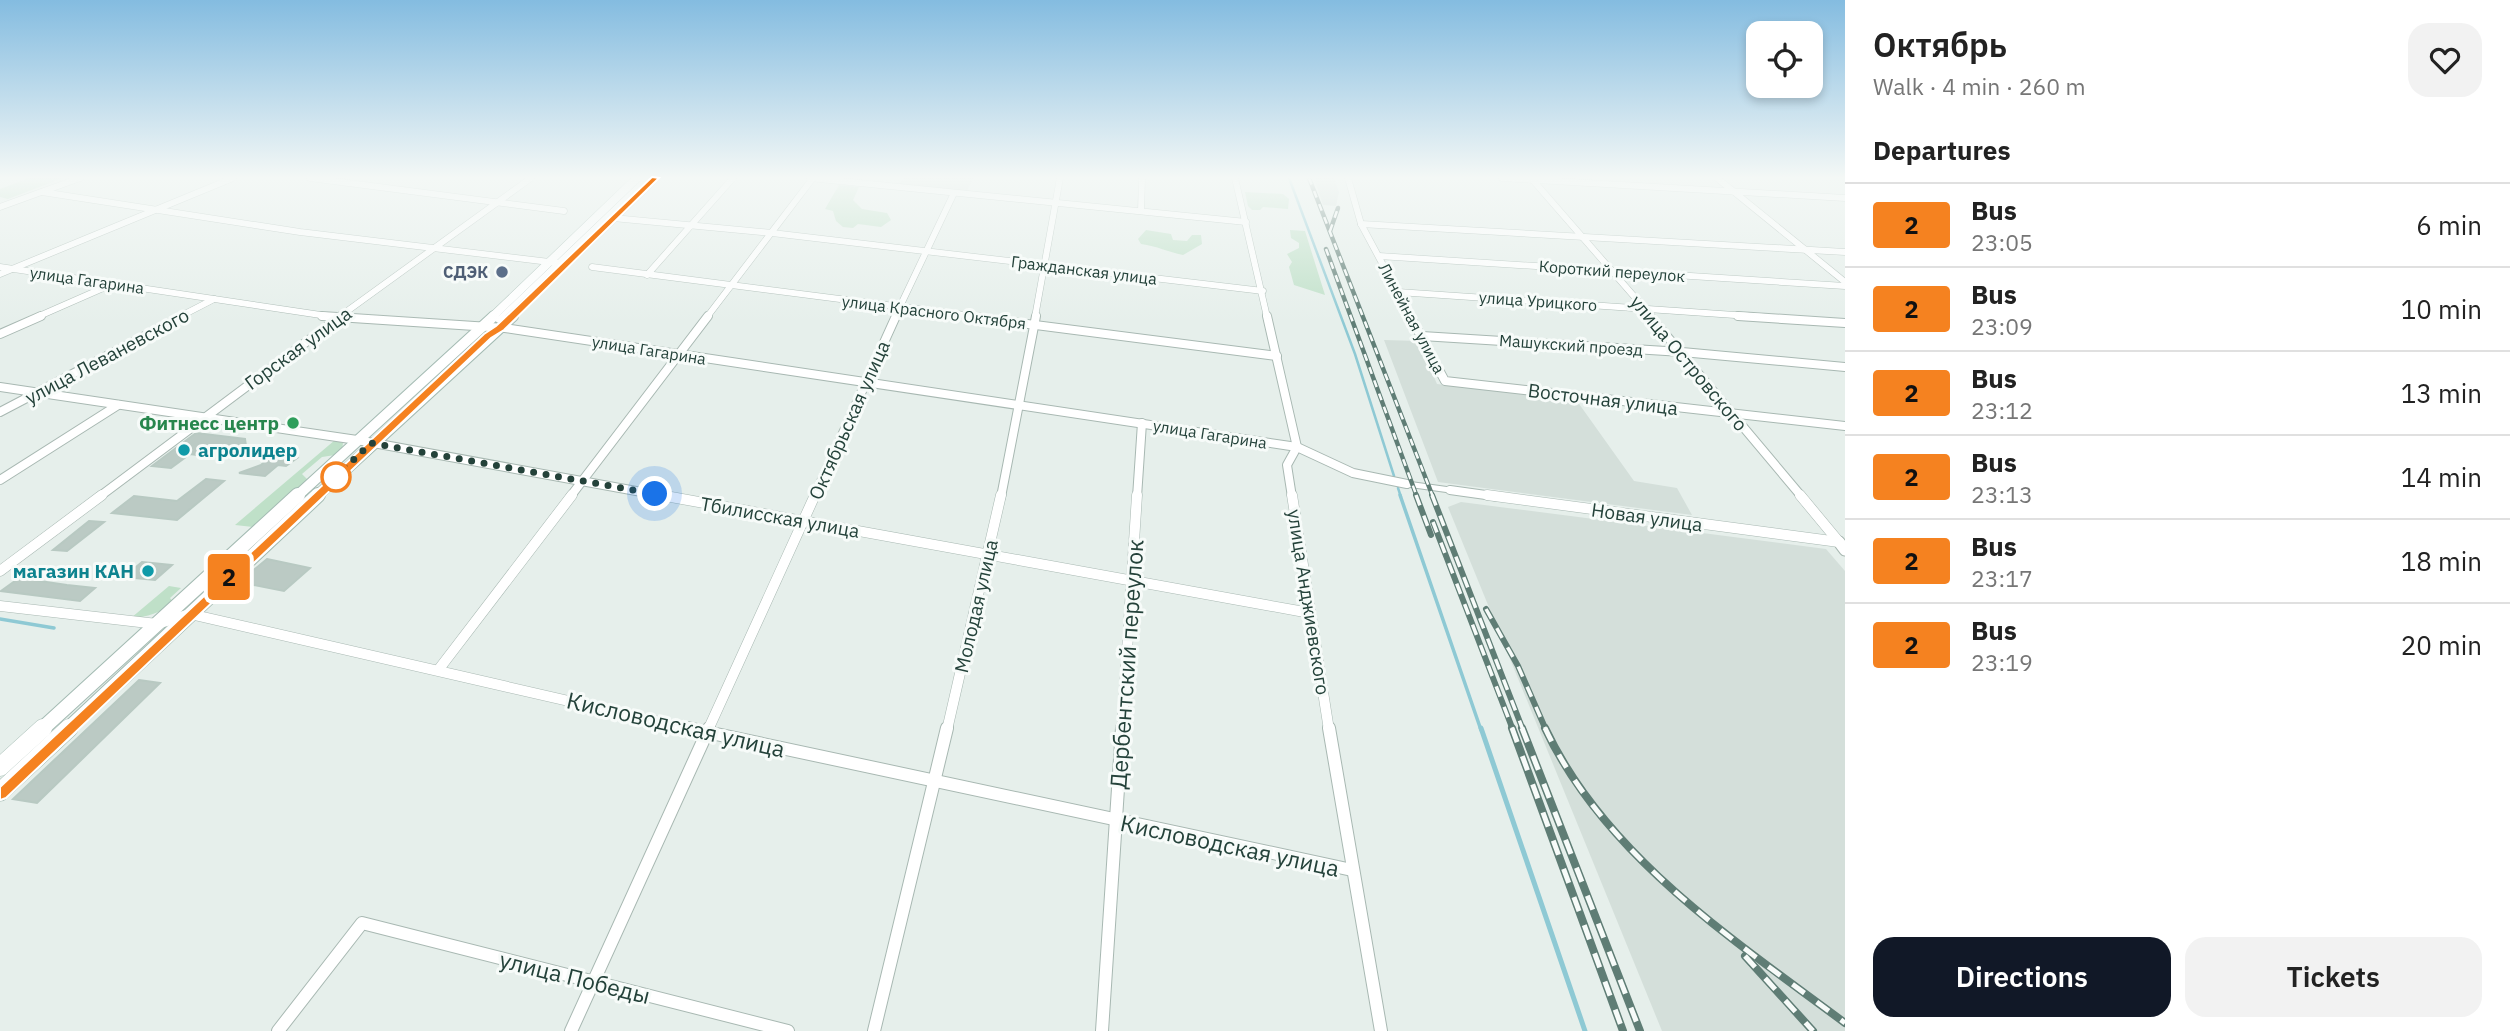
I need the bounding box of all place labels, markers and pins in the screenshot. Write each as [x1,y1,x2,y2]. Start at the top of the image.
place label: СДЭК [443,262,488,282]
marker: СДЭК [494,264,510,280]
place label: Фитнесс центр [139,411,279,435]
marker: Фитнесс центр [285,415,301,431]
place label: агролидер [198,438,297,462]
marker: агролидер [176,442,192,458]
unlabelled marker [321,462,351,492]
place label: магазин КАН [13,559,134,583]
marker: магазин КАН [140,563,156,579]

